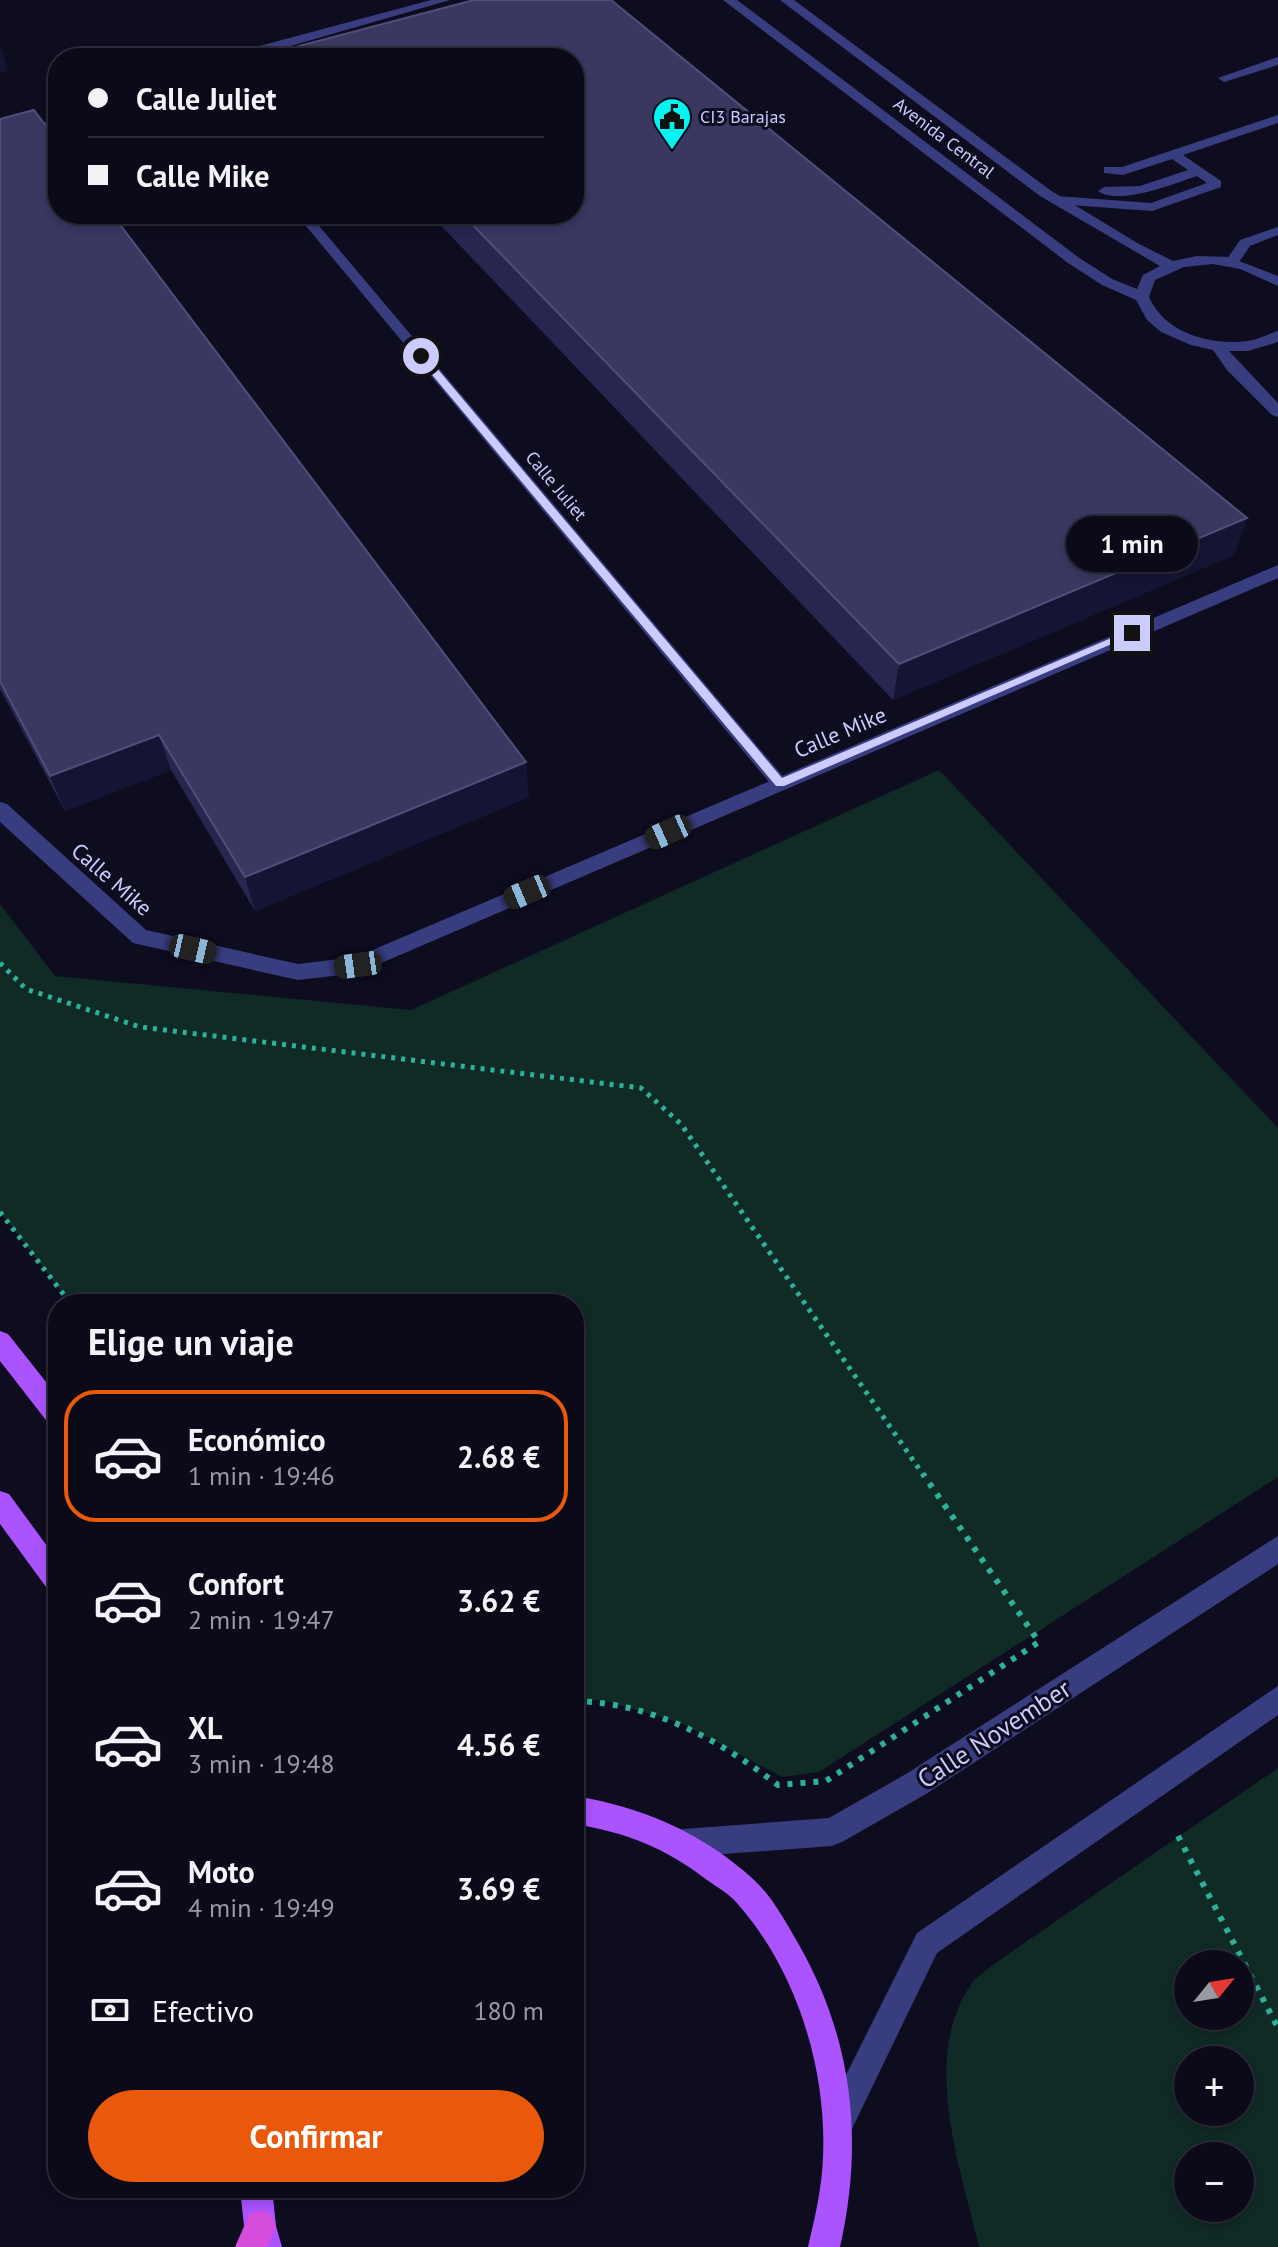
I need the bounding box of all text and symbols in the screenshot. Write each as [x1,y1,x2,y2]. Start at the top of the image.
text: Calle Juliet [136,79,277,118]
street label: Avenida Central [889,92,1000,184]
public building icon: CI3 Barajas [651,96,693,151]
place label: CI3 Barajas [700,105,786,128]
text: Calle Mike [136,156,269,195]
route start [403,338,439,374]
street label: Calle Juliet [521,446,592,525]
callout: 1 min [1066,517,1198,573]
text: 1 min [1100,527,1164,560]
route end [1114,615,1150,651]
street label: Calle Mike [790,700,890,764]
car [641,811,695,853]
street label: Calle Mike [66,836,158,922]
car [500,872,554,912]
car [167,932,219,966]
car [333,950,383,980]
text: Elige un viaje [88,1318,294,1365]
icon: car [92,1420,164,1492]
text: Económico [188,1420,326,1459]
text: 2.68 € [457,1437,540,1476]
text: 1 min · 19:46 [188,1459,335,1492]
icon: car [92,1564,164,1636]
text: Confort [188,1564,284,1603]
text: 3.62 € [457,1581,540,1620]
text: 2 min · 19:47 [188,1603,335,1636]
street label: Calle November [911,1672,1077,1795]
icon: car [92,1708,164,1780]
text: XL [188,1708,222,1747]
text: 4.56 € [457,1725,540,1764]
text: 3 min · 19:48 [188,1747,335,1780]
icon: car [92,1852,164,1924]
text: Moto [188,1852,255,1891]
text: 3.69 € [457,1869,540,1908]
text: 4 min · 19:49 [188,1891,335,1924]
north arrow [1174,1950,1254,2030]
map controls [1174,1950,1254,2222]
icon: cash [88,1988,132,2032]
text: Efectivo [152,1991,254,2030]
text: 180 m [473,1994,544,2027]
button: + [1174,2046,1254,2126]
button: Confirmar [88,2090,544,2182]
button: − [1174,2142,1254,2222]

